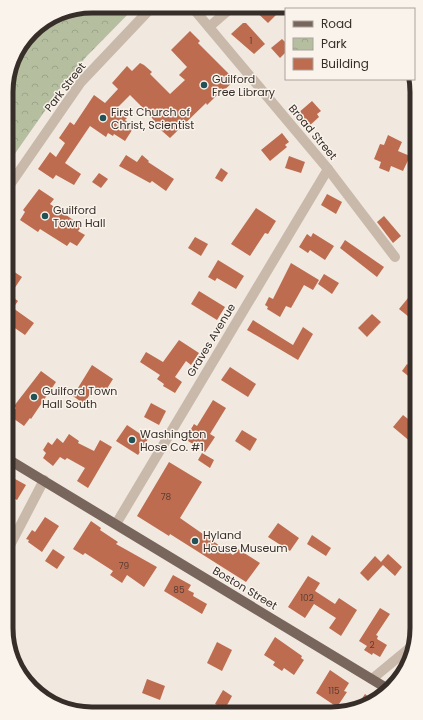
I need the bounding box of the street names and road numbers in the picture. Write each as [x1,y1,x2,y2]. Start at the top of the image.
street label: Park Street [41,59,89,115]
street label: Broad Street [285,101,341,163]
street label: Graves Avenue [183,300,239,380]
street label: Boston Street [210,562,280,614]

